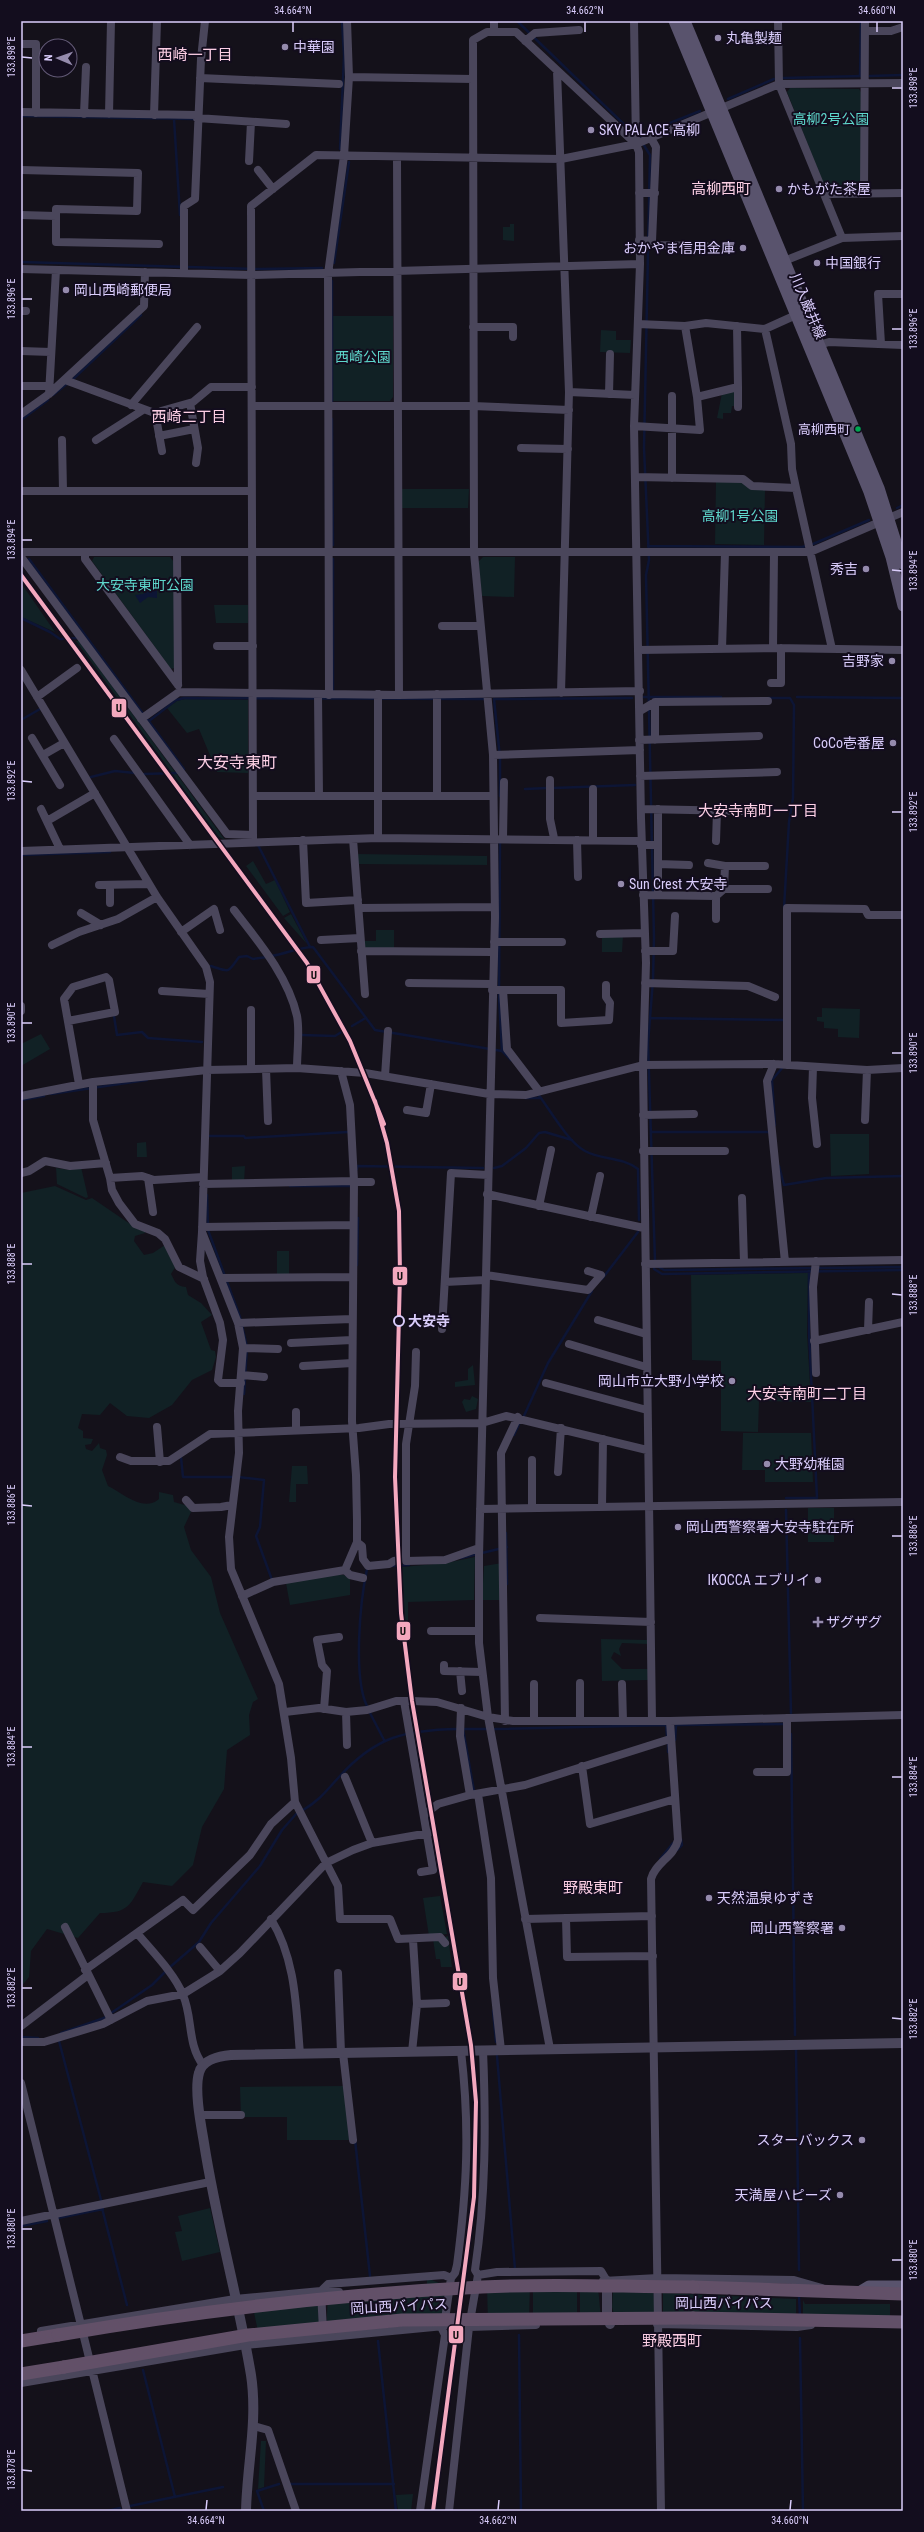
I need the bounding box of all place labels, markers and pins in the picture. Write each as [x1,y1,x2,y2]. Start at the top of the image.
place label: 丸亀製麺 [726,30,782,46]
marker: 丸亀製麺 [713,33,723,43]
place label: 中華園 [293,39,335,55]
marker: 中華園 [280,42,290,52]
place label: SKY PALACE 高柳 [599,122,700,138]
marker: SKY PALACE 高柳 [586,125,596,135]
place label: かもがた茶屋 [787,181,871,197]
marker: かもがた茶屋 [774,184,784,194]
place label: おかやま信用金庫 [623,240,735,256]
marker: おかやま信用金庫 [738,243,748,253]
place label: 中国銀行 [825,255,881,271]
marker: 中国銀行 [812,258,822,268]
place label: 岡山西崎郵便局 [74,282,172,298]
marker: 岡山西崎郵便局 [61,285,71,295]
place label: 高柳西町 [798,422,850,437]
marker: 高柳西町 [853,424,863,434]
place label: 秀吉 [830,561,858,577]
marker: 秀吉 [861,564,871,574]
place label: 吉野家 [842,653,884,669]
marker: 吉野家 [887,656,897,666]
place label: CoCo壱番屋 [813,735,885,751]
marker: CoCo壱番屋 [888,738,898,748]
place label: Sun Crest 大安寺 [629,876,727,892]
marker: Sun Crest 大安寺 [616,879,626,889]
place label: 大安寺 [408,1313,450,1329]
marker: 大安寺 [393,1315,405,1327]
place label: 岡山市立大野小学校 [598,1373,724,1389]
marker: 岡山市立大野小学校 [727,1376,737,1386]
place label: 大野幼稚園 [775,1456,845,1472]
marker: 大野幼稚園 [762,1459,772,1469]
place label: 岡山西警察署大安寺駐在所 [686,1519,854,1535]
marker: 岡山西警察署大安寺駐在所 [673,1522,683,1532]
place label: IKOCCA エブリイ [708,1572,810,1588]
marker: IKOCCA エブリイ [813,1575,823,1585]
place label: ザグザグ [826,1614,882,1630]
marker: ザグザグ [813,1617,823,1627]
place label: 天然温泉ゆずき [717,1890,815,1906]
marker: 天然温泉ゆずき [704,1893,714,1903]
place label: 岡山西警察署 [750,1920,834,1936]
marker: 岡山西警察署 [837,1923,847,1933]
place label: スターバックス [757,2132,854,2148]
marker: スターバックス [857,2135,867,2145]
place label: 天満屋ハピーズ [735,2187,832,2203]
marker: 天満屋ハピーズ [835,2190,845,2200]

